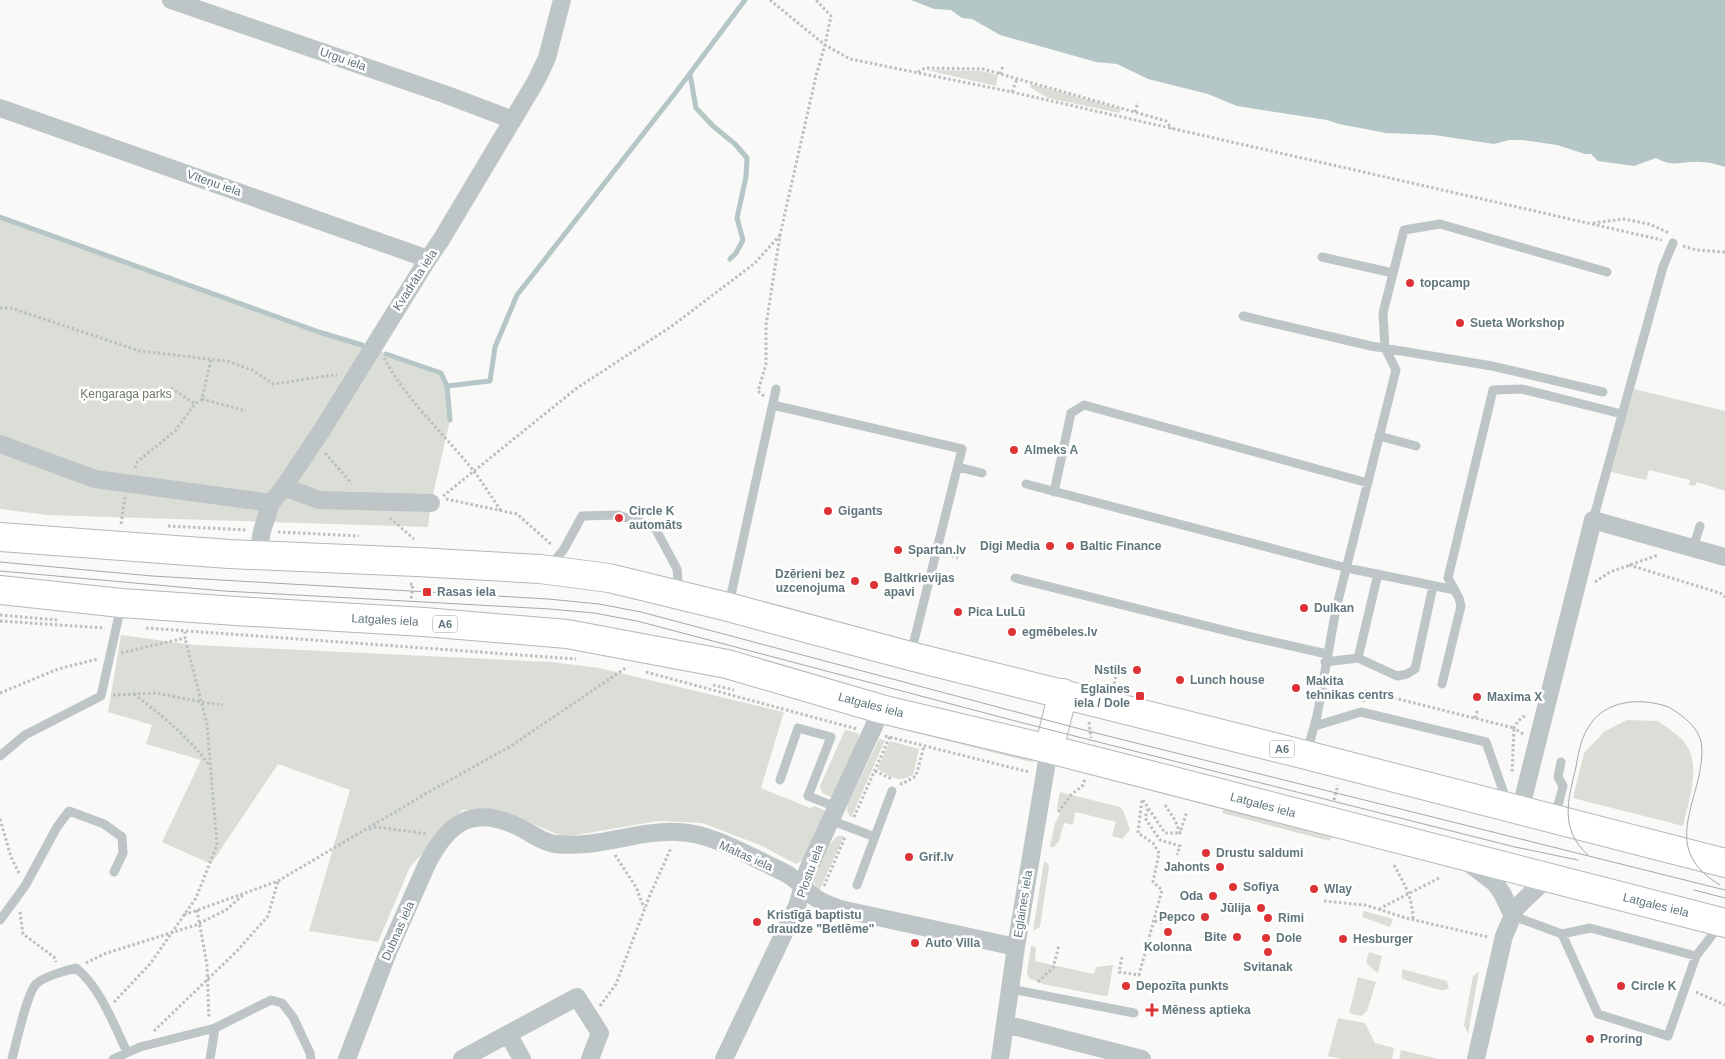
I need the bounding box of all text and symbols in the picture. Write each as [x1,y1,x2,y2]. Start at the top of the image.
street label: Urgu iela [318,45,368,74]
street label: Vīteņu iela [185,167,243,199]
street label: Kvadrāta iela [390,247,440,313]
place label: topcamp [1420,276,1470,290]
marker: topcamp [1404,277,1416,289]
place label: Sueta Workshop [1470,316,1564,330]
marker: Sueta Workshop [1454,317,1466,329]
park label: Ķengaraga parks [80,387,172,401]
place label: Almeks A [1024,443,1079,457]
marker: Almeks A [1008,444,1020,456]
place label: Circle K automāts [629,504,683,532]
place label: Gigants [838,504,883,518]
marker: Gigants [822,505,834,517]
marker: Circle K automāts [613,512,625,524]
place label: Digi Media [980,539,1040,553]
place label: Baltic Finance [1080,539,1162,553]
marker: Digi Media [1044,540,1056,552]
marker: Baltic Finance [1064,540,1076,552]
place label: Spartan.lv [908,543,966,557]
marker: Spartan.lv [892,544,904,556]
place label: Dzērieni bez uzcenojuma [775,567,845,595]
place label: Baltkrievijas apavi [884,571,955,599]
marker: Dzērieni bez uzcenojuma [849,575,861,587]
marker: Baltkrievijas apavi [868,579,880,591]
place label: Rasas iela [437,585,496,599]
marker: Rasas iela [421,586,433,598]
place label: Dulkan [1314,601,1354,615]
marker: Dulkan [1298,602,1310,614]
place label: Pica LuLū [968,605,1025,619]
marker: Pica LuLū [952,606,964,618]
street label: Latgales iela [351,611,419,629]
road number: A6 [432,616,458,632]
place label: egmēbeles.lv [1022,625,1098,639]
marker: egmēbeles.lv [1006,626,1018,638]
place label: Nstils [1094,663,1127,677]
marker: Nstils [1131,664,1143,676]
place label: Lunch house [1190,673,1265,687]
marker: Lunch house [1174,674,1186,686]
place label: Makita tehnikas centrs [1306,674,1394,702]
place label: Eglaines iela / Dole [1074,682,1130,710]
marker: Makita tehnikas centrs [1290,682,1302,694]
street label: Latgales iela [837,690,906,721]
marker: Eglaines iela / Dole [1134,690,1146,702]
place label: Maxima X [1487,690,1542,704]
marker: Maxima X [1471,691,1483,703]
road number: A6 [1270,741,1294,758]
street label: Latgales iela [1229,790,1298,821]
street label: Maltas iela [717,838,775,874]
street label: Plostu iela [794,842,826,899]
place label: Drustu saldumi [1216,846,1303,860]
marker: Drustu saldumi [1200,847,1212,859]
place label: Grif.lv [919,850,954,864]
marker: Grif.lv [903,851,915,863]
place label: Jahonts [1164,860,1210,874]
marker: Jahonts [1214,861,1226,873]
street label: Eglaines iela [1011,869,1035,939]
place label: Sofiya [1243,880,1279,894]
marker: Sofiya [1227,881,1239,893]
place label: Wlay [1324,882,1352,896]
marker: Wlay [1308,883,1320,895]
place label: Oda [1180,889,1203,903]
marker: Oda [1207,890,1219,902]
street label: Latgales iela [1622,890,1691,920]
street label: Dubnas iela [379,899,417,963]
place label: Jūlija [1220,901,1251,915]
marker: Jūlija [1255,902,1267,914]
place label: Kristīgā baptistu draudze "Betlēme" [767,908,874,936]
place label: Pepco [1159,910,1195,924]
marker: Pepco [1199,911,1211,923]
place label: Rimi [1278,911,1304,925]
marker: Rimi [1262,912,1274,924]
marker: Kristīgā baptistu draudze "Betlēme" [751,916,763,928]
marker: Kolonna [1162,926,1174,938]
place label: Bite [1204,930,1227,944]
marker: Bite [1231,931,1243,943]
place label: Dole [1276,931,1302,945]
marker: Dole [1260,932,1272,944]
place label: Hesburger [1353,932,1413,946]
marker: Hesburger [1337,933,1349,945]
place label: Auto Villa [925,936,980,950]
marker: Auto Villa [909,937,921,949]
place label: Kolonna [1144,940,1192,954]
marker: Svitanak [1262,946,1274,958]
place label: Svitanak [1243,960,1293,974]
place label: Depozīta punkts [1136,979,1229,993]
place label: Circle K [1631,979,1677,993]
marker: Depozīta punkts [1120,980,1132,992]
marker: Circle K [1615,980,1627,992]
place label: Mēness aptieka [1162,1003,1251,1017]
marker: Mēness aptieka [1146,1004,1158,1016]
place label: Proring [1600,1032,1643,1046]
marker: Proring [1584,1033,1596,1045]

